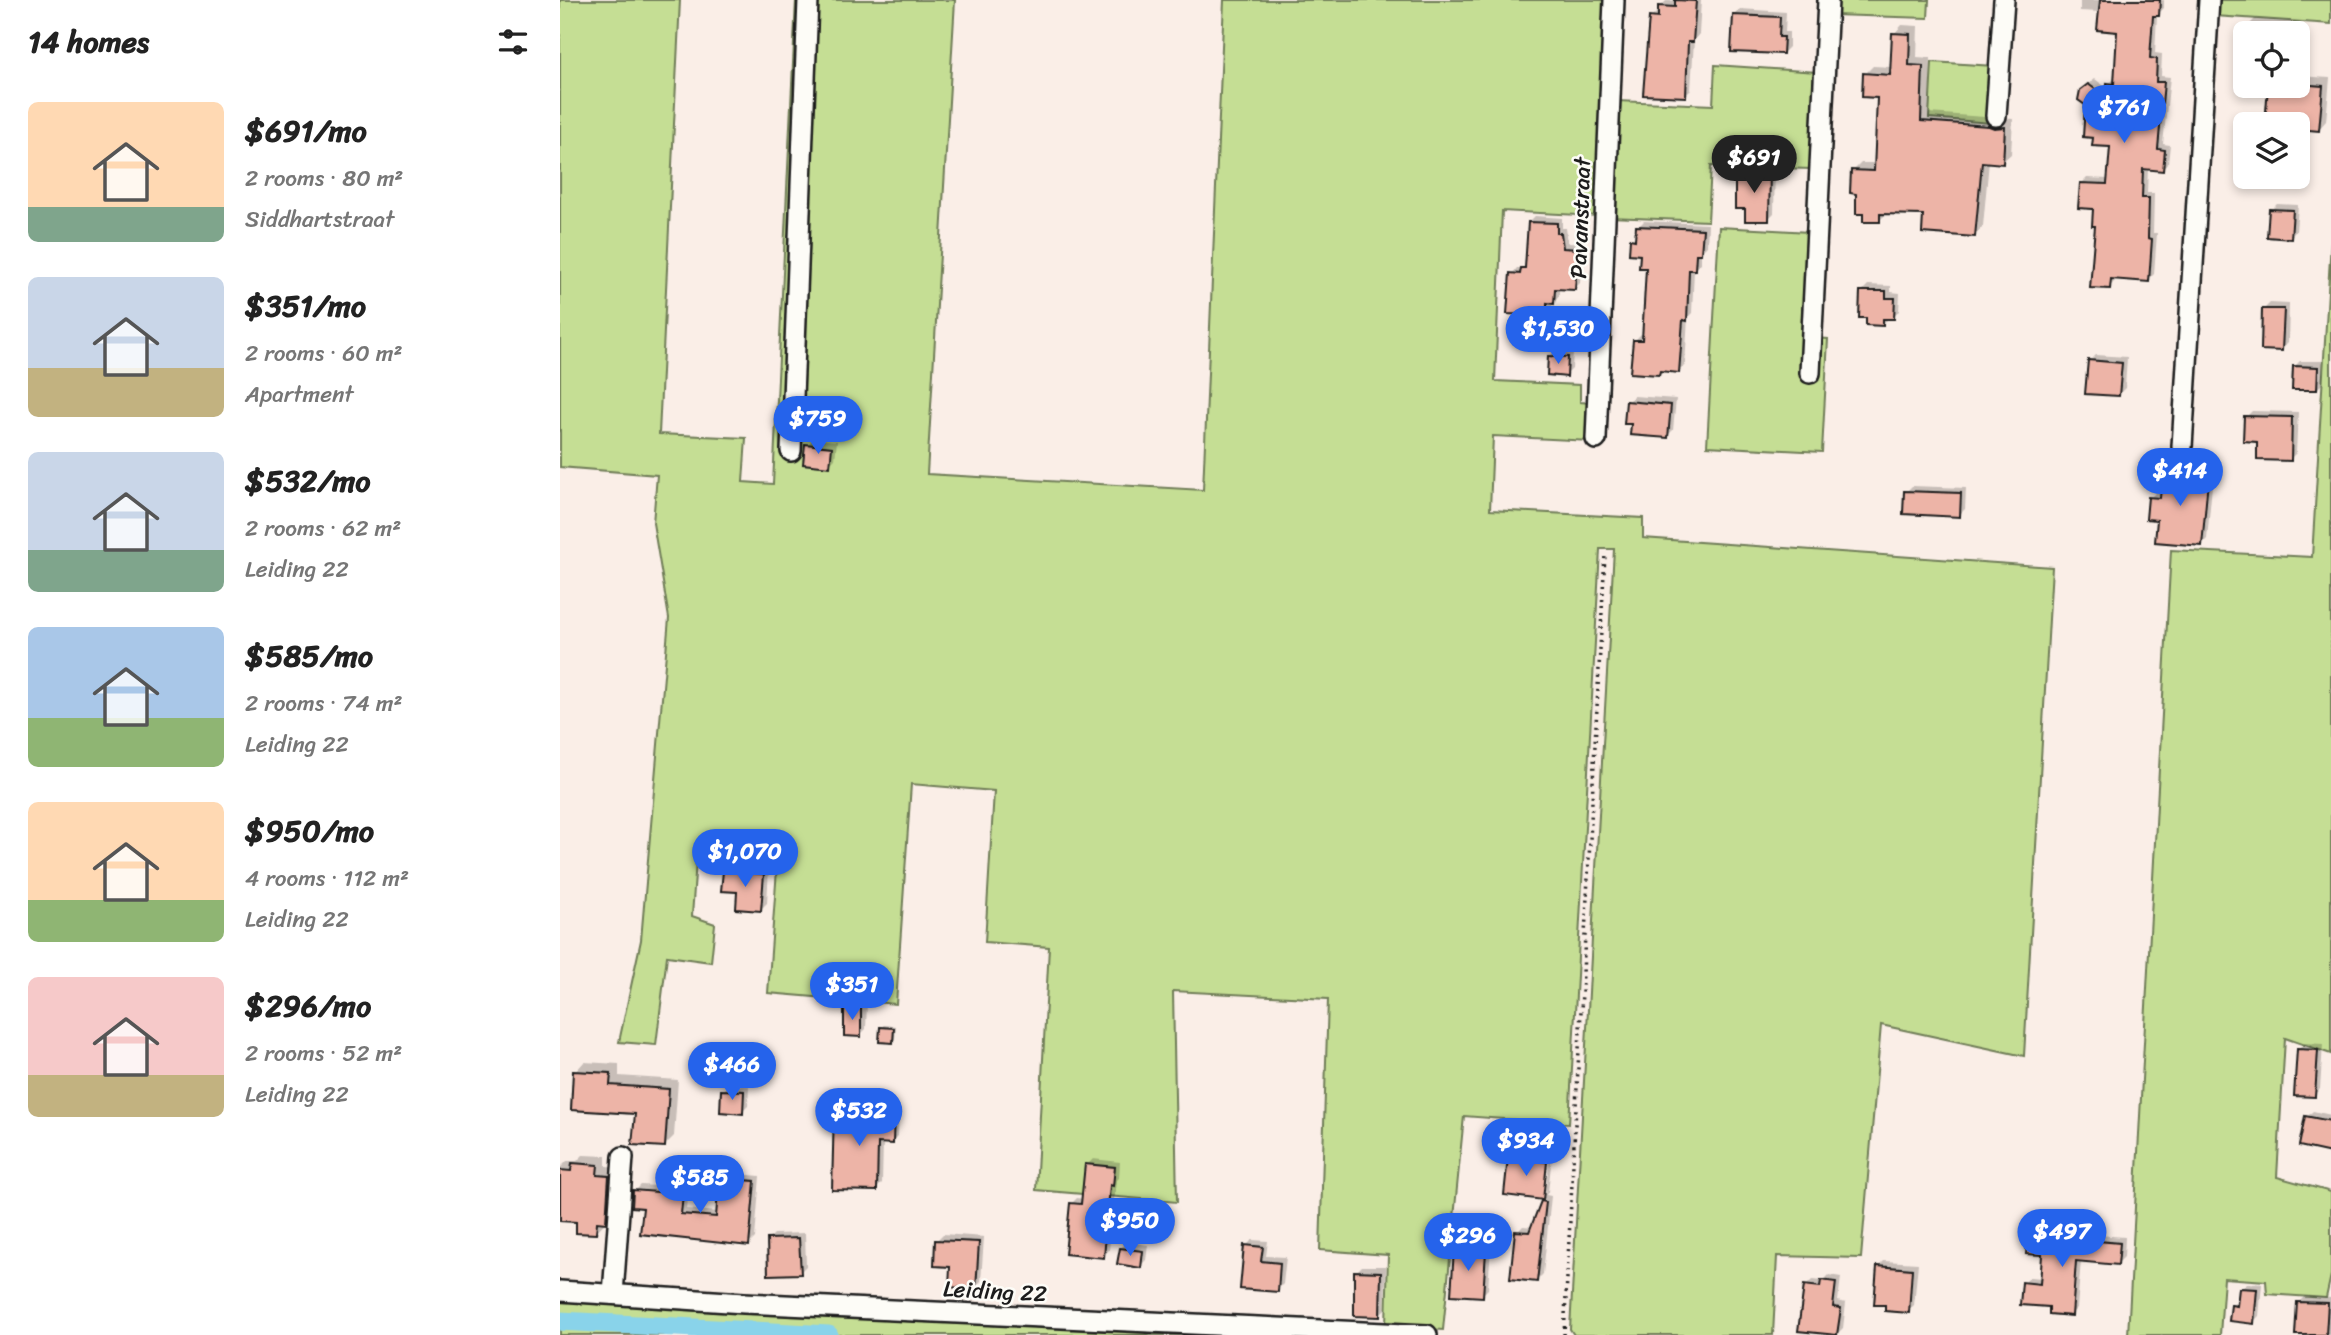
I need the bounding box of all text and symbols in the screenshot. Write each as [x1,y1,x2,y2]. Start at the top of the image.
text: 14 homes [28,15,149,69]
map controls [2233,21,2310,189]
button: locate [2233,21,2310,98]
icon: filters [494,23,532,61]
pin: $761 [2083,86,2165,145]
text: $761 [2098,87,2150,128]
text: $691/mo [245,104,367,158]
button: layers [2233,112,2310,189]
icon: home [84,130,168,214]
pin: $691 [1713,136,1795,195]
text: $691 [1728,137,1780,178]
street label: Pavanstraat [1558,155,1603,279]
text: 2 rooms · 80 m² [245,158,403,199]
text: Siddhartstraat [245,199,394,240]
text: $351/mo [245,279,366,333]
icon: home [84,305,168,389]
pin: $1,530 [1501,306,1615,366]
text: $1,530 [1522,308,1594,349]
text: 2 rooms · 60 m² [245,333,403,374]
text: Apartment [245,374,354,415]
pin: $759 [777,396,859,456]
text: $759 [790,398,846,439]
pin: $414 [2139,448,2221,508]
text: $414 [2153,450,2207,491]
text: $532/mo [245,454,370,508]
icon: home [84,480,168,564]
text: 2 rooms · 62 m² [245,508,401,549]
text: Leiding 22 [245,549,349,590]
text: $585/mo [245,629,373,683]
icon: home [84,655,168,739]
text: 2 rooms · 74 m² [245,683,402,724]
text: Leiding 22 [245,724,349,765]
text: $950/mo [245,804,374,858]
icon: home [84,830,168,914]
pin: $1,070 [688,830,802,889]
text: $1,070 [708,831,782,872]
text: 4 rooms · 112 m² [245,858,409,899]
text: Leiding 22 [245,899,349,940]
pin: $351 [811,962,893,1022]
text: $351 [826,964,878,1005]
text: $296/mo [245,979,371,1033]
icon: home [84,1005,168,1089]
text: 2 rooms · 52 m² [245,1033,402,1074]
pin: $466 [691,1042,773,1102]
text: $466 [704,1044,760,1085]
text: Leiding 22 [245,1074,349,1115]
pin: $532 [818,1088,900,1148]
text: $532 [831,1090,887,1131]
pin: $934 [1485,1118,1567,1178]
text: $934 [1498,1120,1554,1161]
pin: $585 [659,1156,741,1215]
text: $585 [671,1157,729,1198]
pin: $950 [1089,1198,1171,1258]
text: $950 [1101,1200,1159,1241]
pin: $497 [2021,1210,2103,1269]
text: $497 [2033,1211,2091,1252]
pin: $296 [1427,1214,1509,1273]
text: $296 [1440,1215,1496,1256]
street label: Leiding 22 [942,1268,1048,1315]

